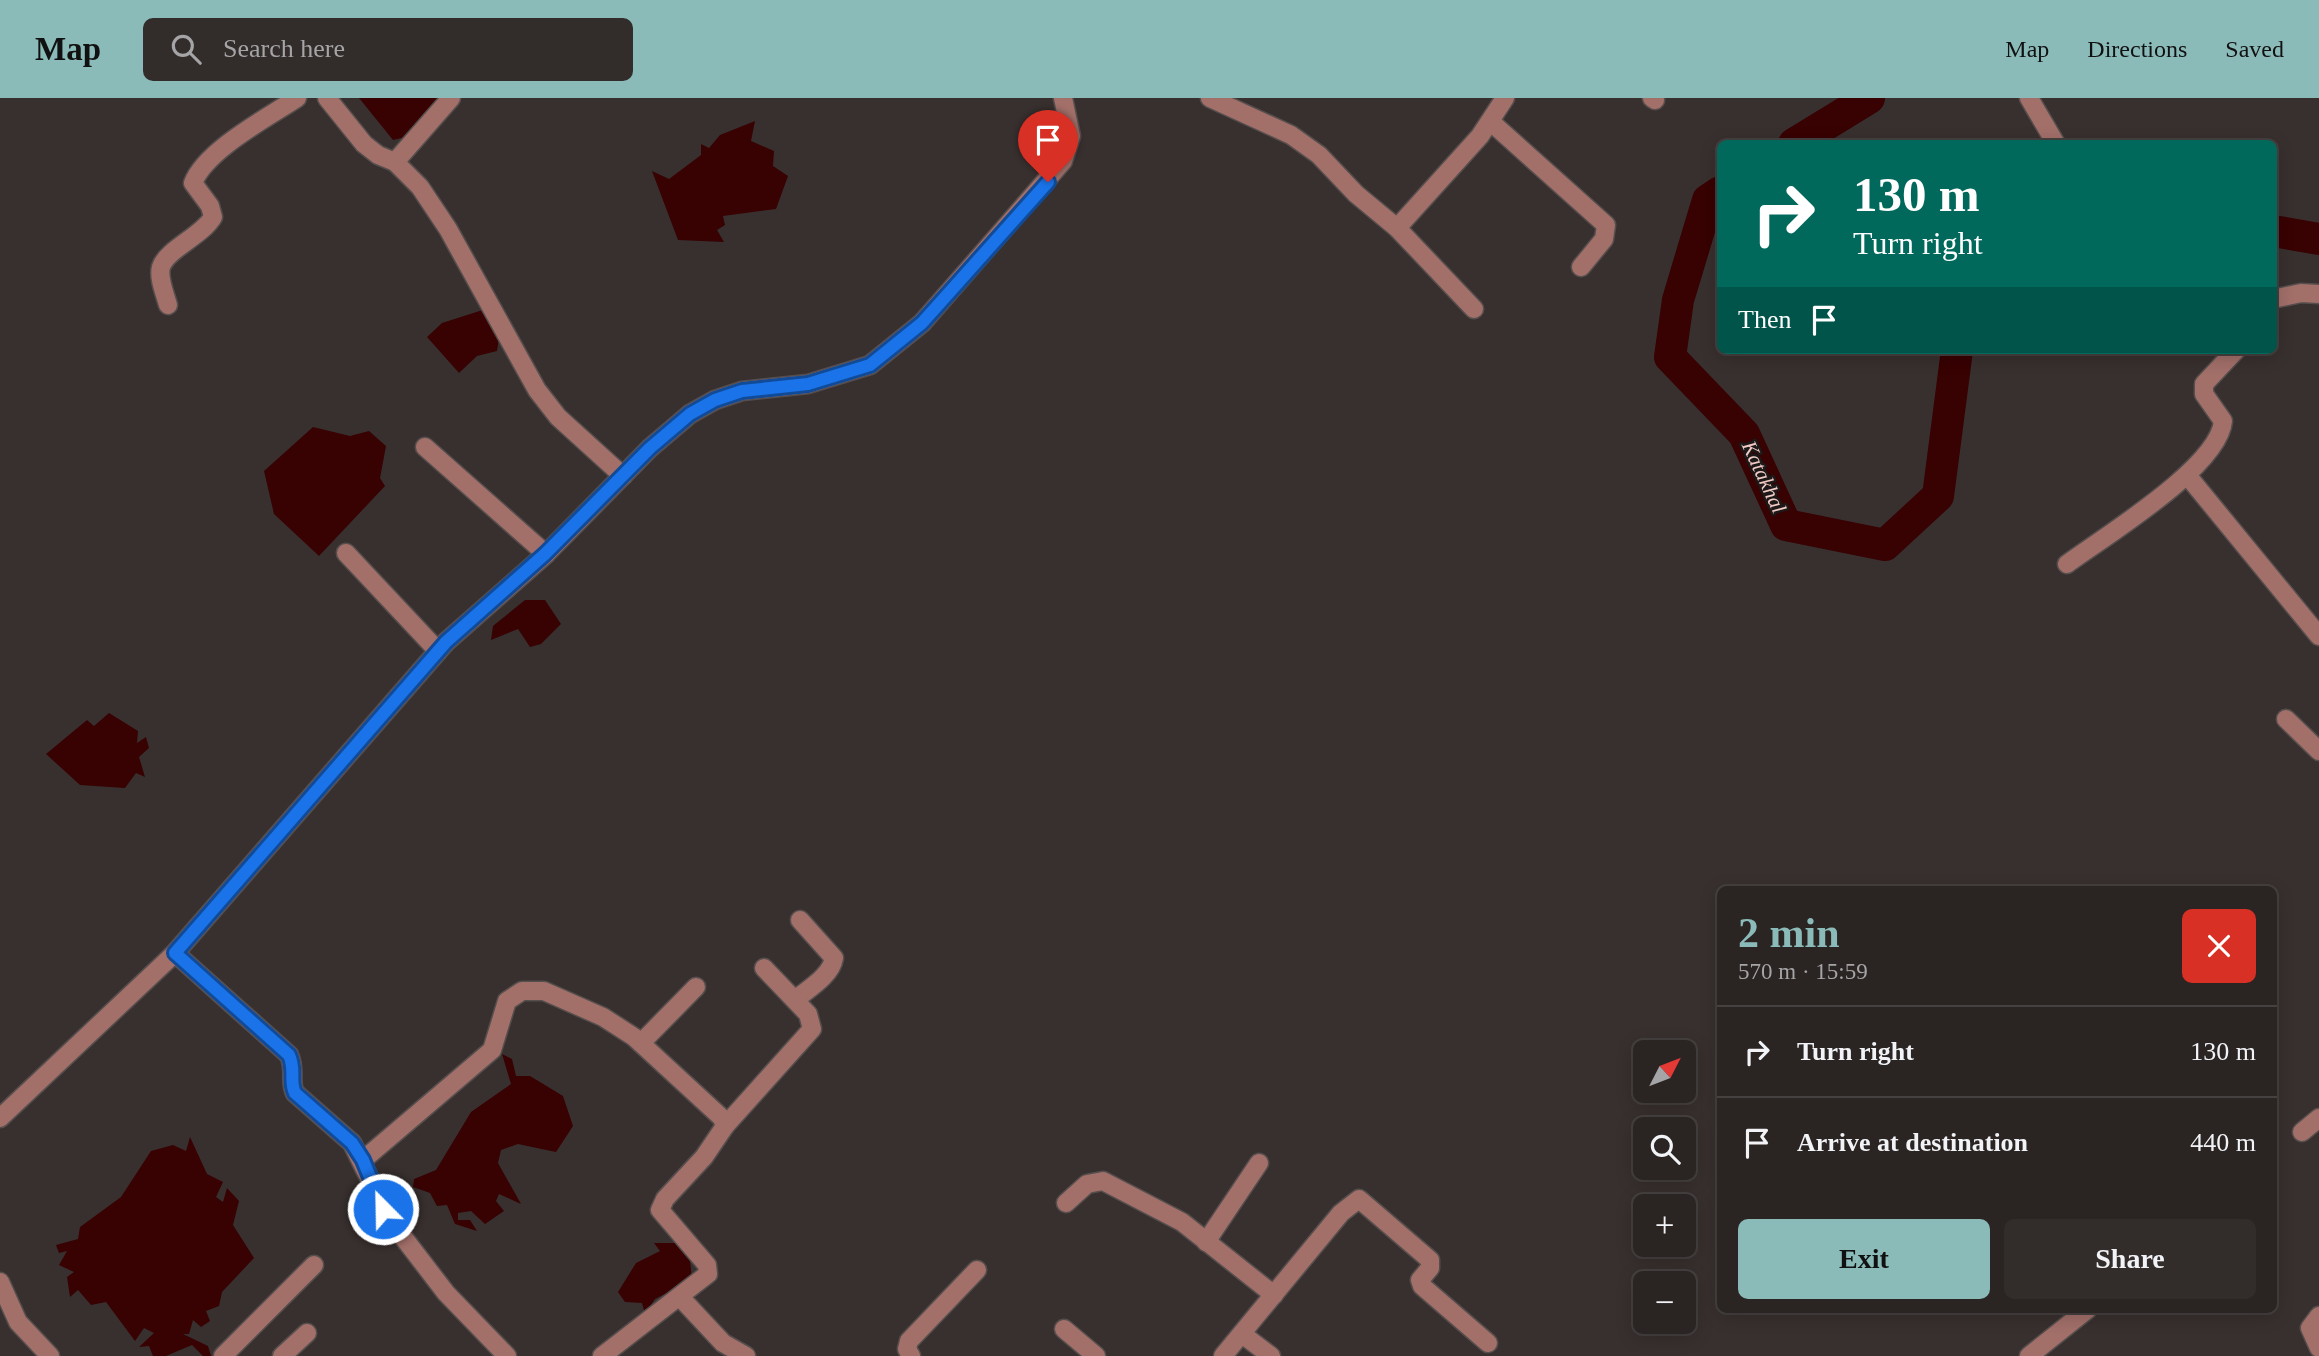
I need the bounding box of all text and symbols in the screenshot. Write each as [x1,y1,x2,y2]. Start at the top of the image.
search box [143,18,633,81]
icon: search [167,30,205,68]
text: Map [35,31,101,67]
text: Search here [223,34,345,63]
text: Map [2005,36,2049,62]
text: Directions [2087,36,2187,62]
text: Saved [2225,36,2284,62]
pin [1018,110,1078,182]
icon: arrive [1029,121,1067,159]
text: 130 m [1853,167,1980,222]
icon: right [1738,168,1829,259]
text: Turn right [1853,225,1983,261]
icon: arrive [1805,301,1843,339]
text: Then [1738,305,1791,334]
water label: Katakhal [1736,436,1791,517]
button: close [2182,909,2256,983]
text: 2 min [1738,910,1840,956]
text: 570 m · 15:59 [1738,959,1868,984]
icon: right [1738,1033,1776,1071]
text: Turn right [1797,1037,1914,1066]
text: 130 m [2190,1037,2256,1066]
north arrow [1633,1040,1696,1102]
map controls [1633,1040,1696,1334]
button: search [1633,1117,1696,1180]
icon: arrive [1738,1124,1776,1162]
text: Arrive at destination [1797,1128,2028,1157]
text: 440 m [2190,1128,2256,1157]
position arrow [346,1172,420,1246]
button: + [1633,1194,1696,1257]
button: Exit [1738,1219,1990,1299]
button: Share [2004,1219,2256,1299]
button: − [1633,1271,1696,1334]

